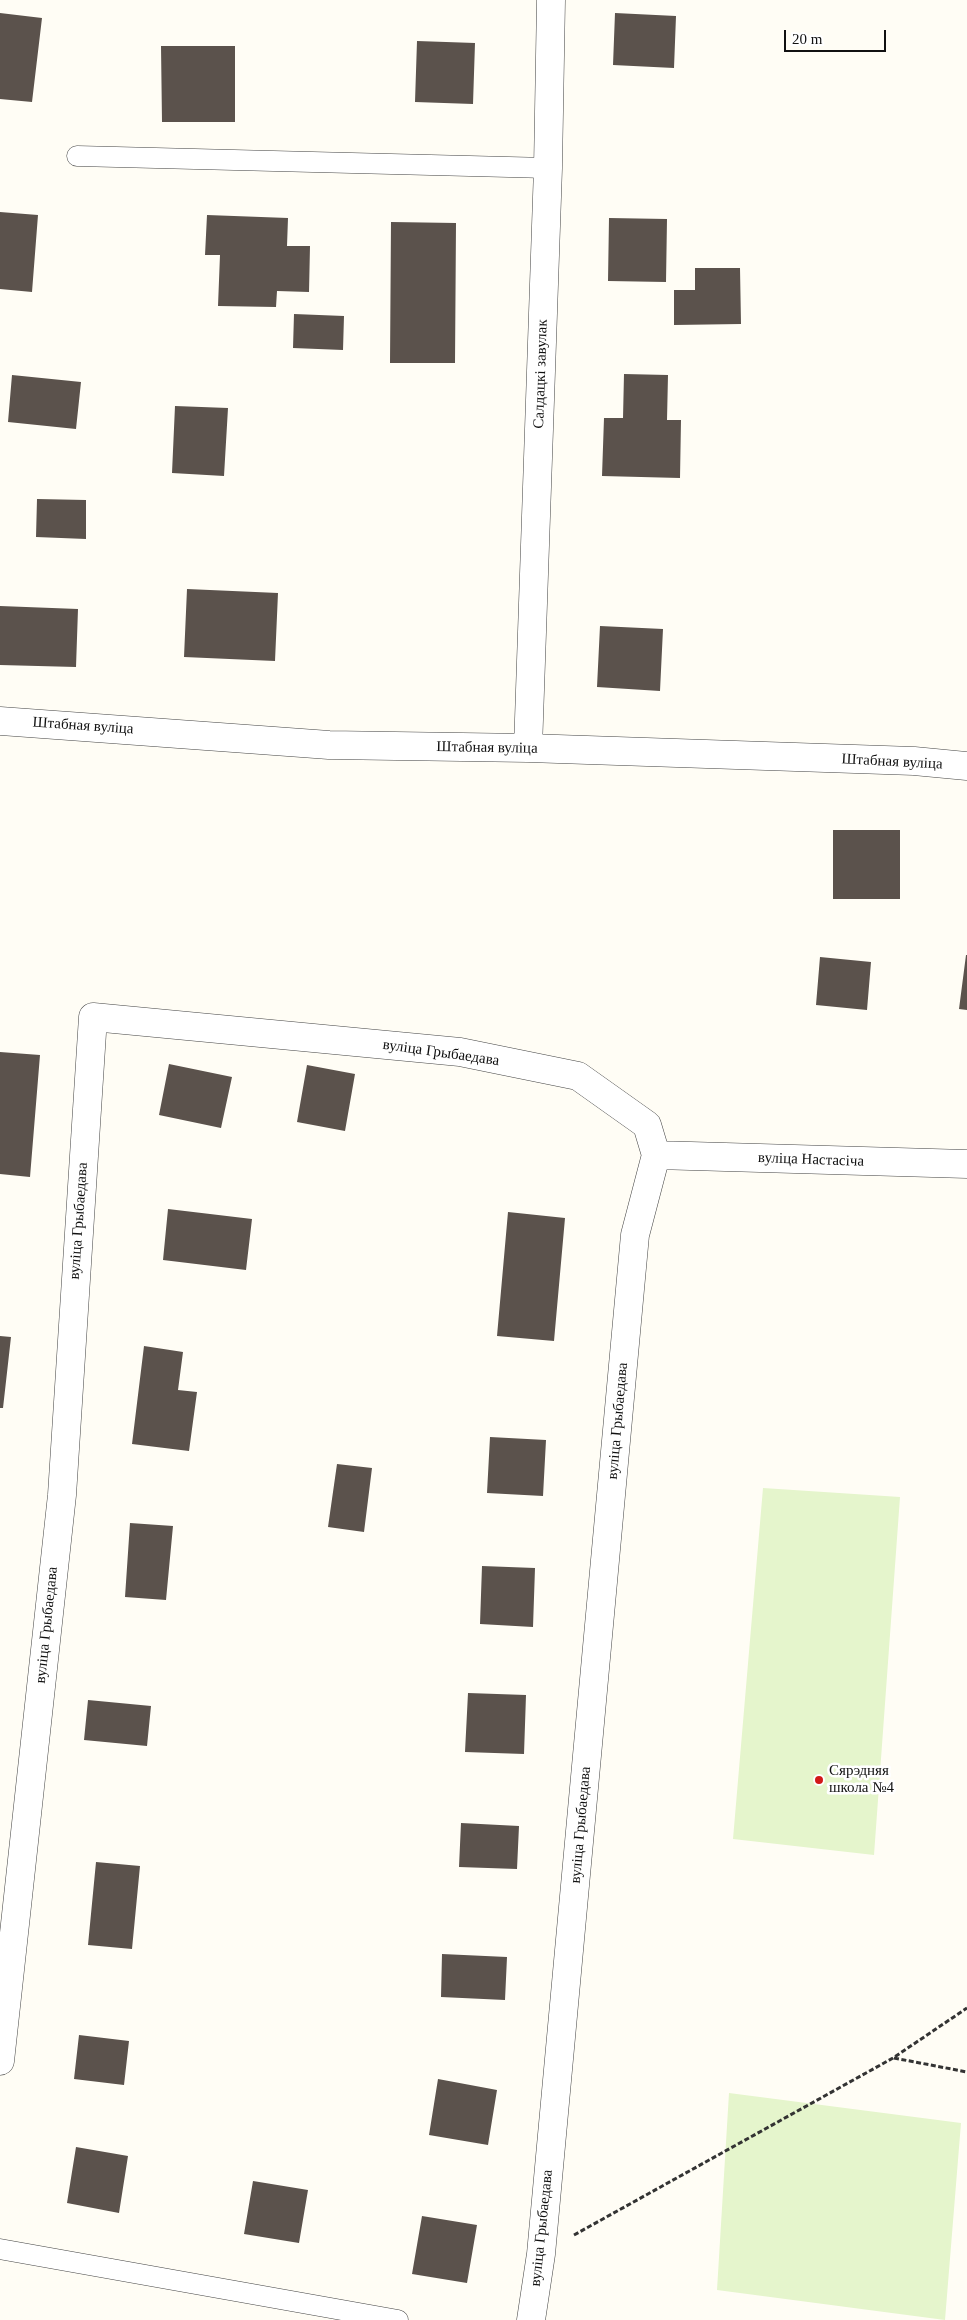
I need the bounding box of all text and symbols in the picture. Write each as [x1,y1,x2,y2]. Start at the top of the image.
scale bar [787,20,890,52]
text: 20 m [792,31,822,47]
street label: Салдацкі завулак [530,319,552,429]
street label: Штабная вуліца [32,713,134,739]
street label: Штабная вуліца [436,738,538,758]
street label: Штабная вуліца [841,750,943,774]
street label: вуліца Грыбаедава [382,1036,500,1070]
street label: вуліца Настасіча [758,1149,864,1171]
street label: вуліца Грыбаедава [66,1162,92,1280]
street label: вуліца Грыбаедава [604,1362,632,1480]
street label: вуліца Грыбаедава [32,1566,62,1684]
place label: Сярэдняя школа №4 [829,1762,894,1797]
street label: вуліца Грыбаедава [567,1766,595,1884]
marker: Сярэдняя школа №4 [813,1774,825,1786]
street label: вуліца Грыбаедава [527,2169,557,2287]

